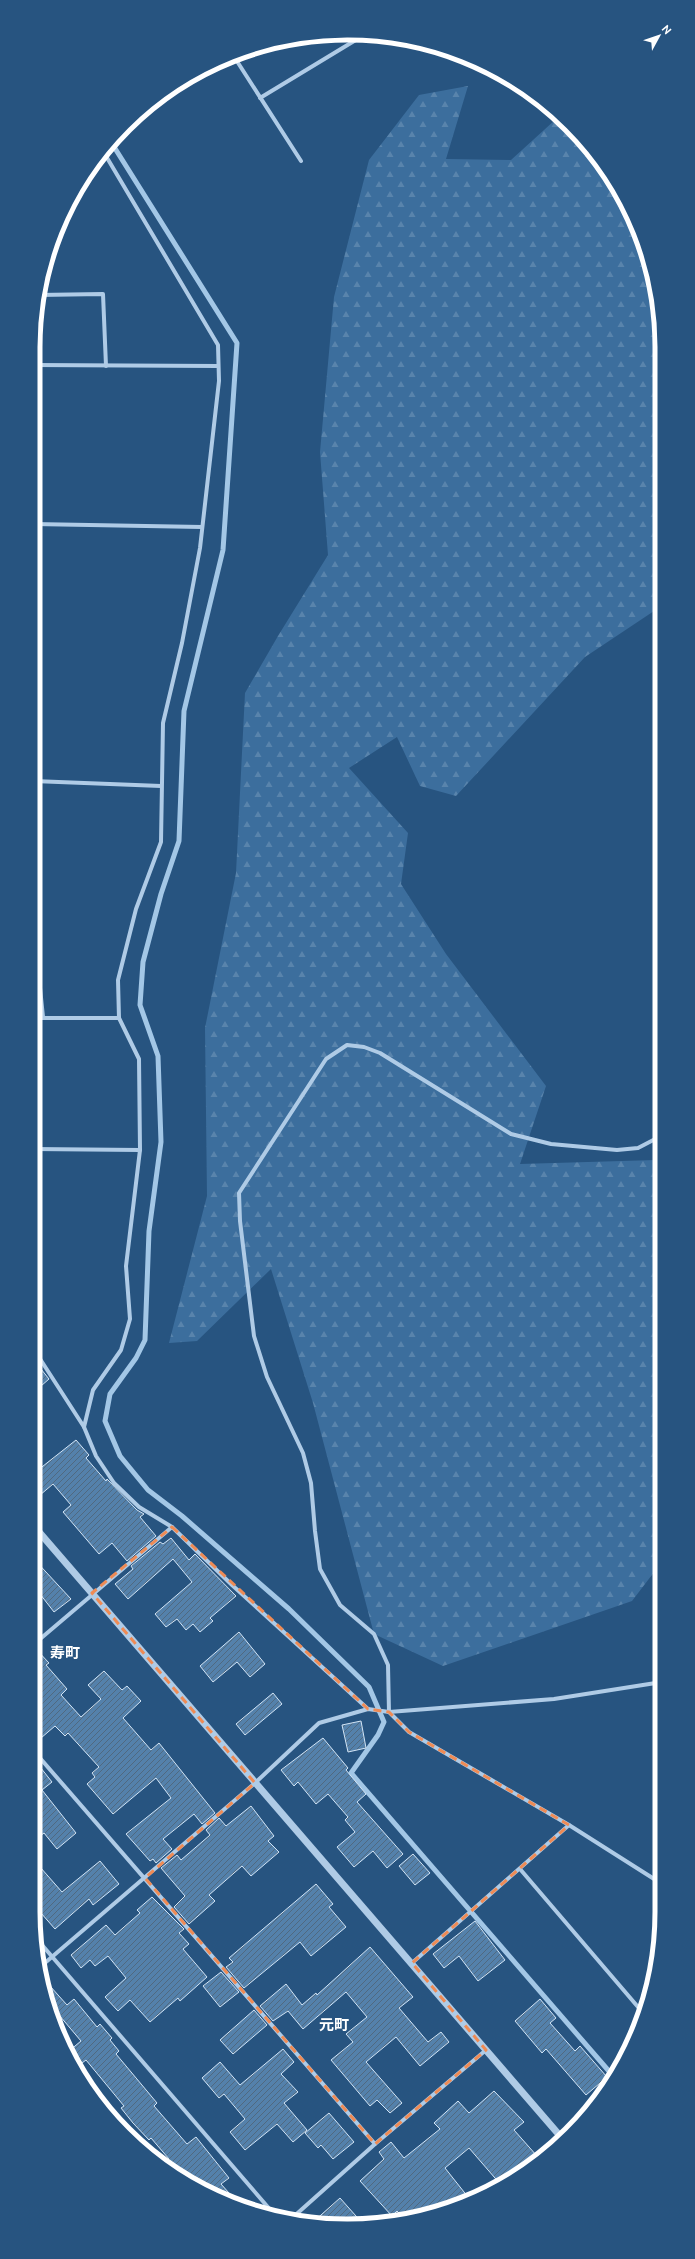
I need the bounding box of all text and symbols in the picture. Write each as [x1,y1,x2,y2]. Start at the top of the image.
north arrow [639,16,679,56]
text: N [659,23,674,37]
district label: 寿町 [50,1644,80,1661]
district label: 元町 [319,2016,349,2033]

